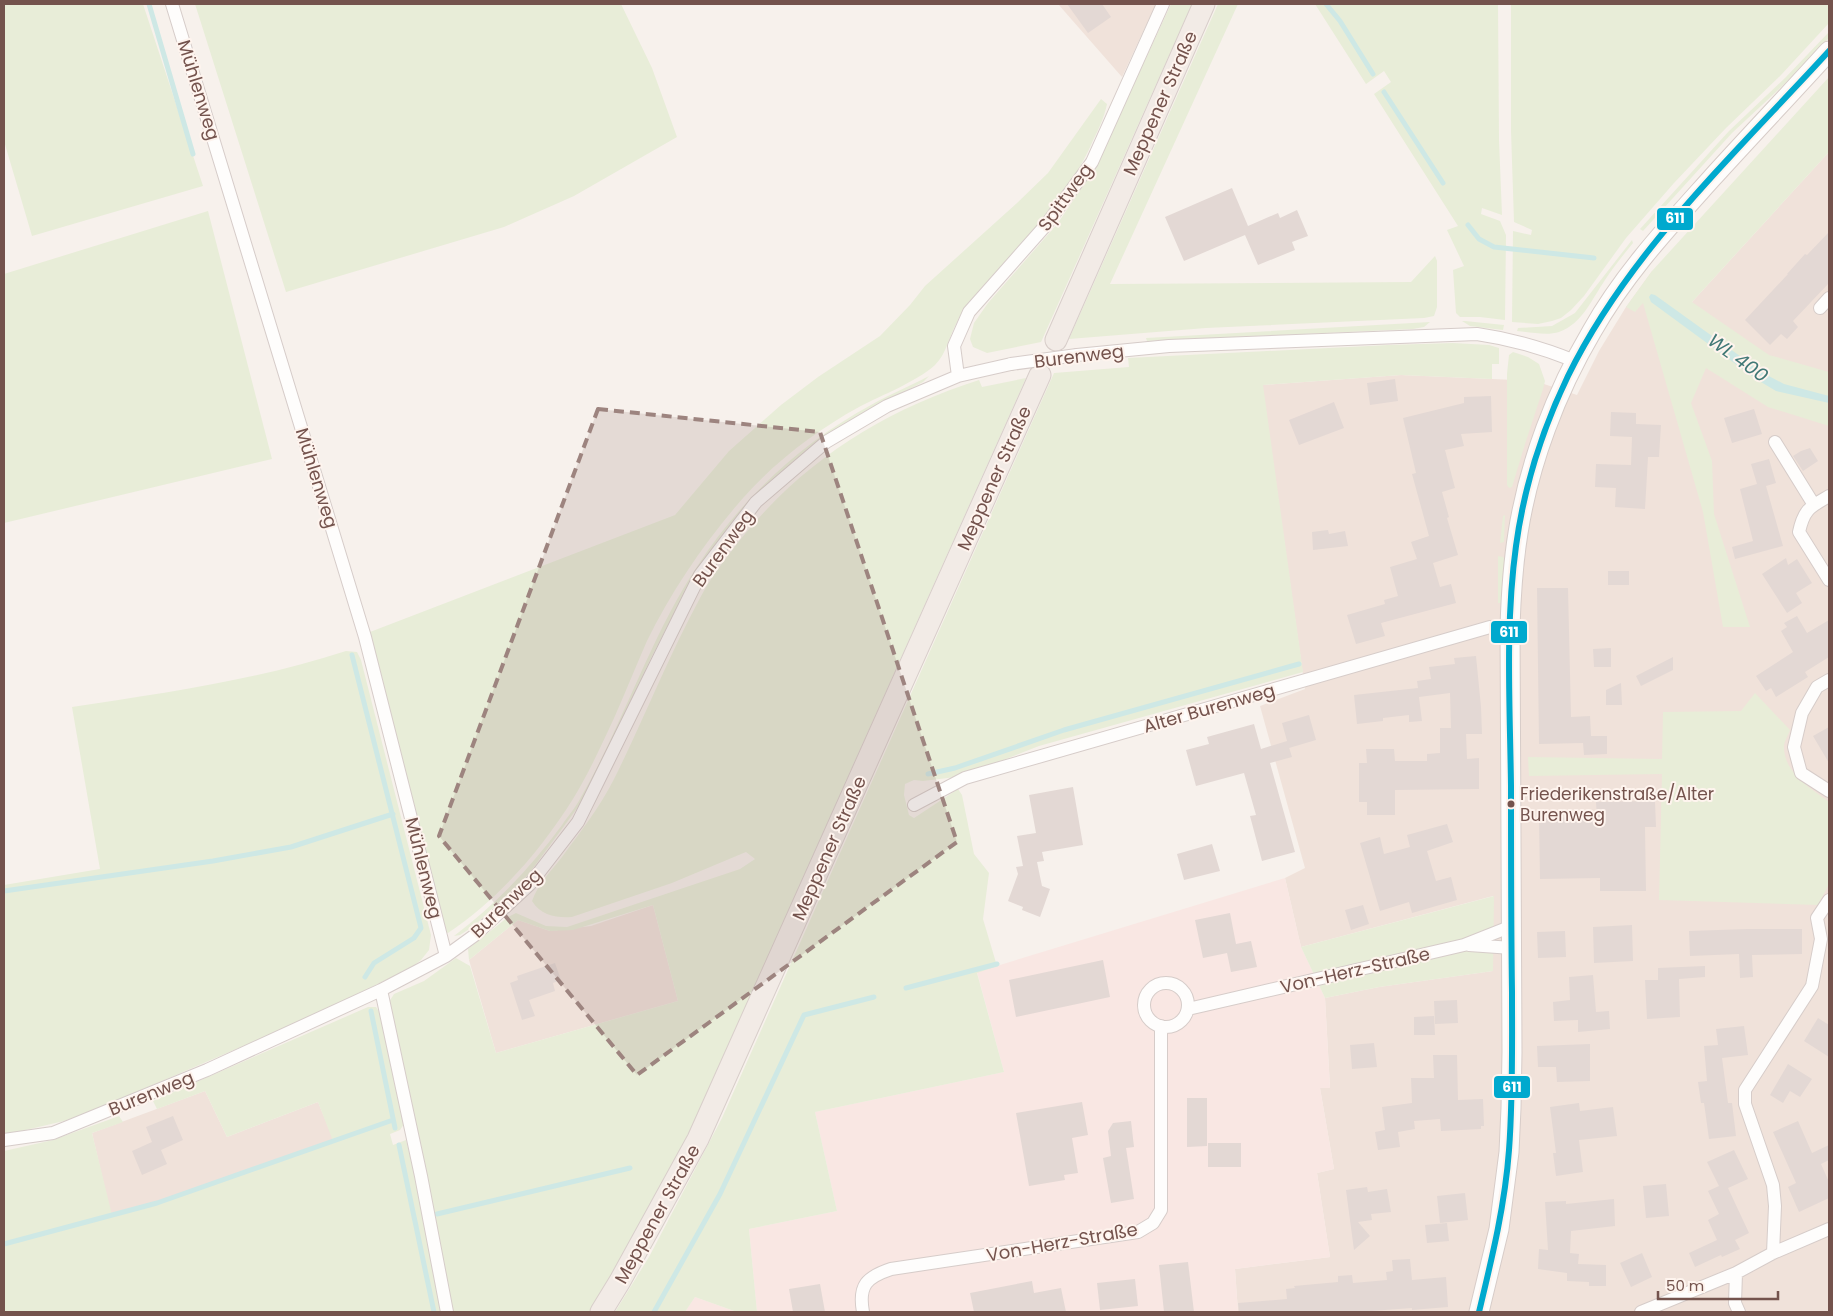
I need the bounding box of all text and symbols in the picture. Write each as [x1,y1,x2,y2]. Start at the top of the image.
street label: Meppener Straße [1117,27,1203,179]
street label: Mühlenweg [172,37,226,143]
street label: Spittweg [1032,158,1098,236]
line badge: 611 [1656,207,1694,231]
text: 611 [1665,208,1685,228]
water label: WL 400 [1702,327,1774,389]
street label: Burenweg [1033,338,1125,374]
street label: Meppener Straße [951,402,1037,554]
street label: Mühlenweg [290,425,344,531]
street label: Burenweg [686,504,760,592]
line badge: 611 [1490,620,1528,644]
text: 611 [1499,622,1519,642]
street label: Alter Burenweg [1140,677,1278,739]
street label: Meppener Straße [786,772,872,924]
place label: Friederikenstraße/Alter Burenweg [1520,782,1714,827]
marker: Friederikenstraße/Alter Burenweg [1506,799,1516,809]
street label: Mühlenweg [399,815,449,921]
street label: Burenweg [465,863,547,943]
street label: Von-Herz-Straße [1278,941,1432,999]
street label: Burenweg [105,1065,197,1121]
line badge: 611 [1493,1075,1531,1099]
text: 611 [1502,1077,1522,1097]
street label: Meppener Straße [608,1140,706,1288]
street label: Von-Herz-Straße [984,1216,1140,1268]
scale bar [1658,1268,1778,1300]
text: 50 m [1666,1275,1704,1296]

